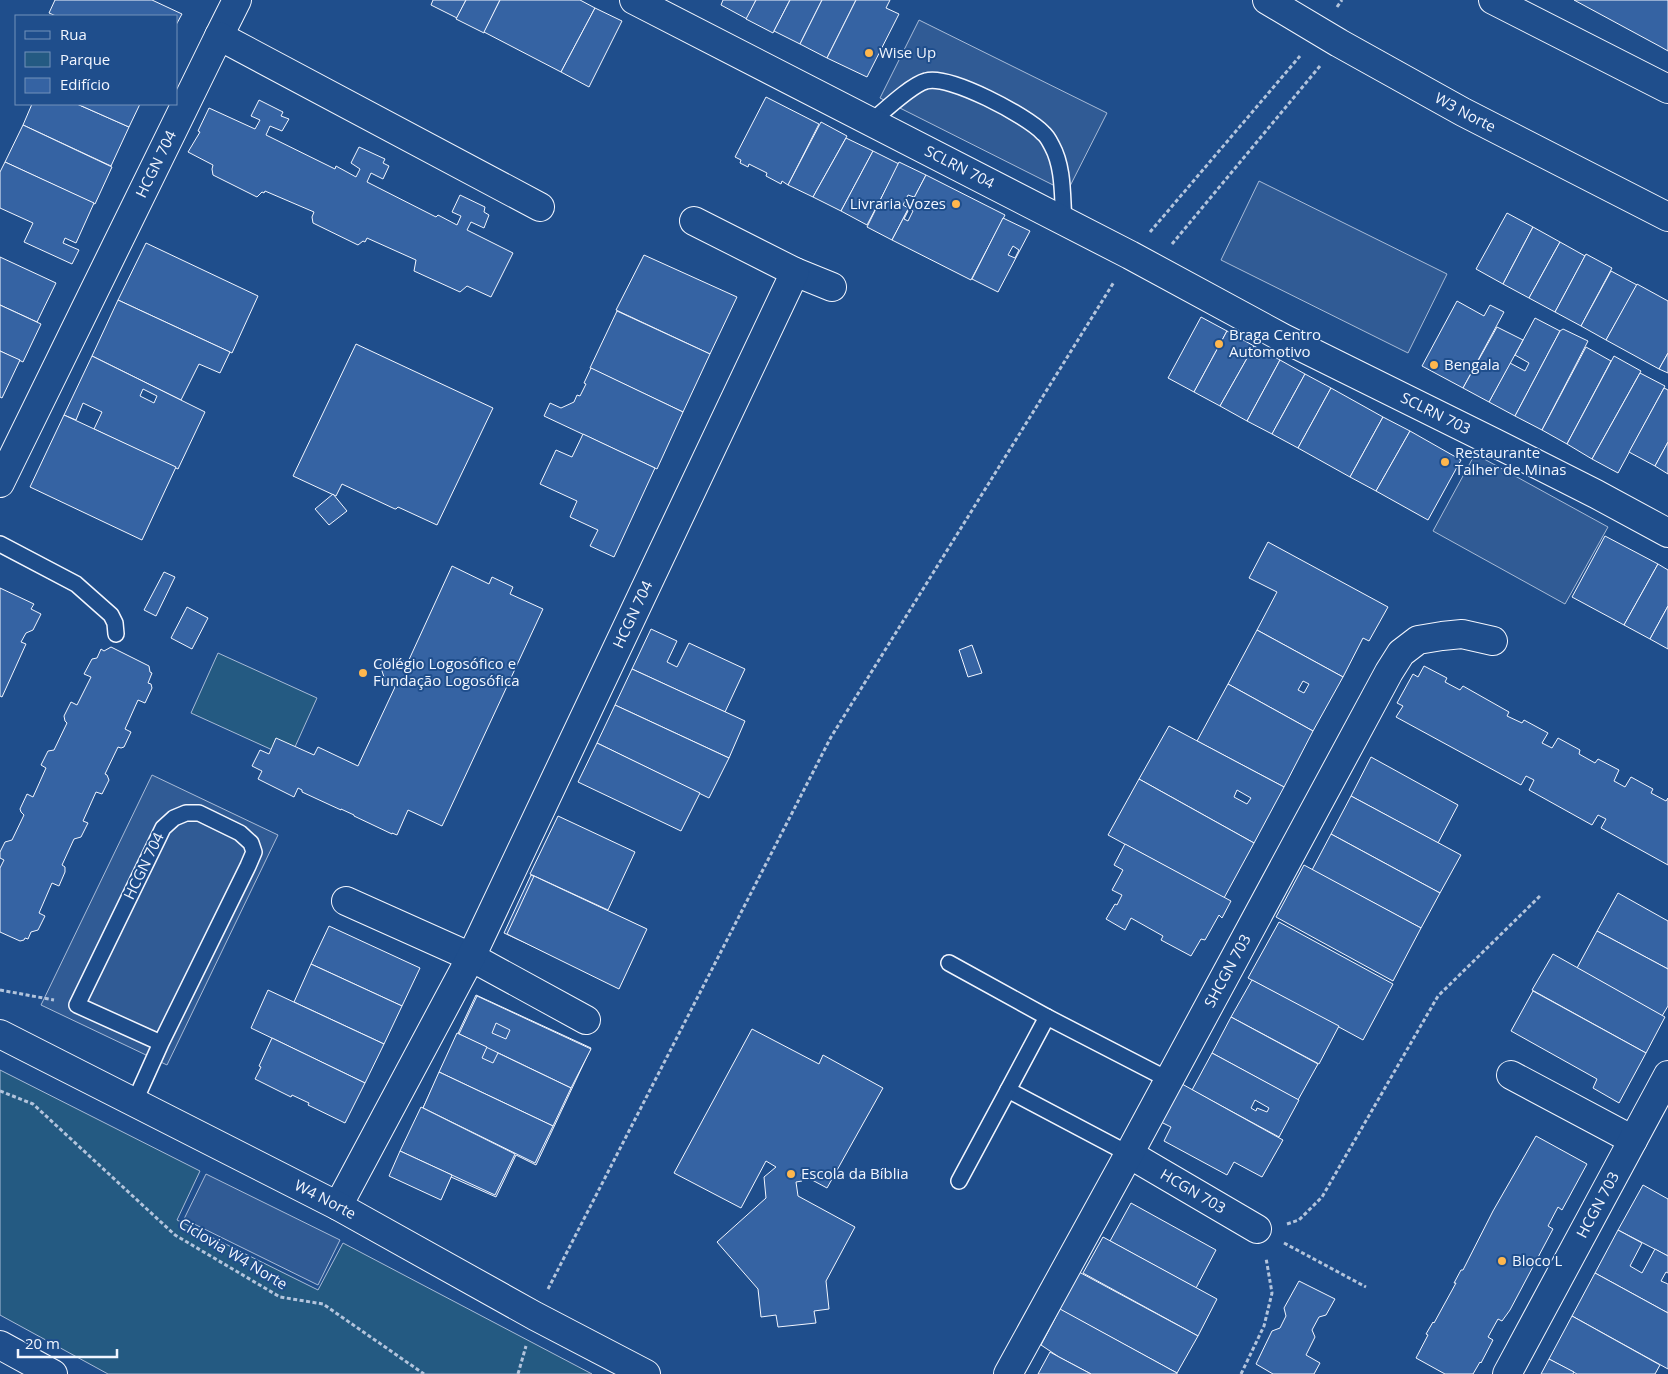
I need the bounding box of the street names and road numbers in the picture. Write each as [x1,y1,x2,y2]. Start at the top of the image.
street label: W3 Norte [1431,87,1500,136]
street label: HCGN 704 [130,126,180,201]
street label: SCLRN 704 [922,140,999,193]
street label: SCLRN 703 [1398,387,1474,438]
street label: HCGN 704 [608,577,657,651]
street label: HCGN 704 [118,828,168,902]
street label: SHCGN 703 [1199,930,1255,1011]
street label: HCGN 703 [1157,1164,1230,1217]
street label: HCGN 703 [1571,1168,1623,1241]
street label: W4 Norte [292,1175,360,1223]
street label: Ciclovia W4 Norte [176,1213,292,1293]

